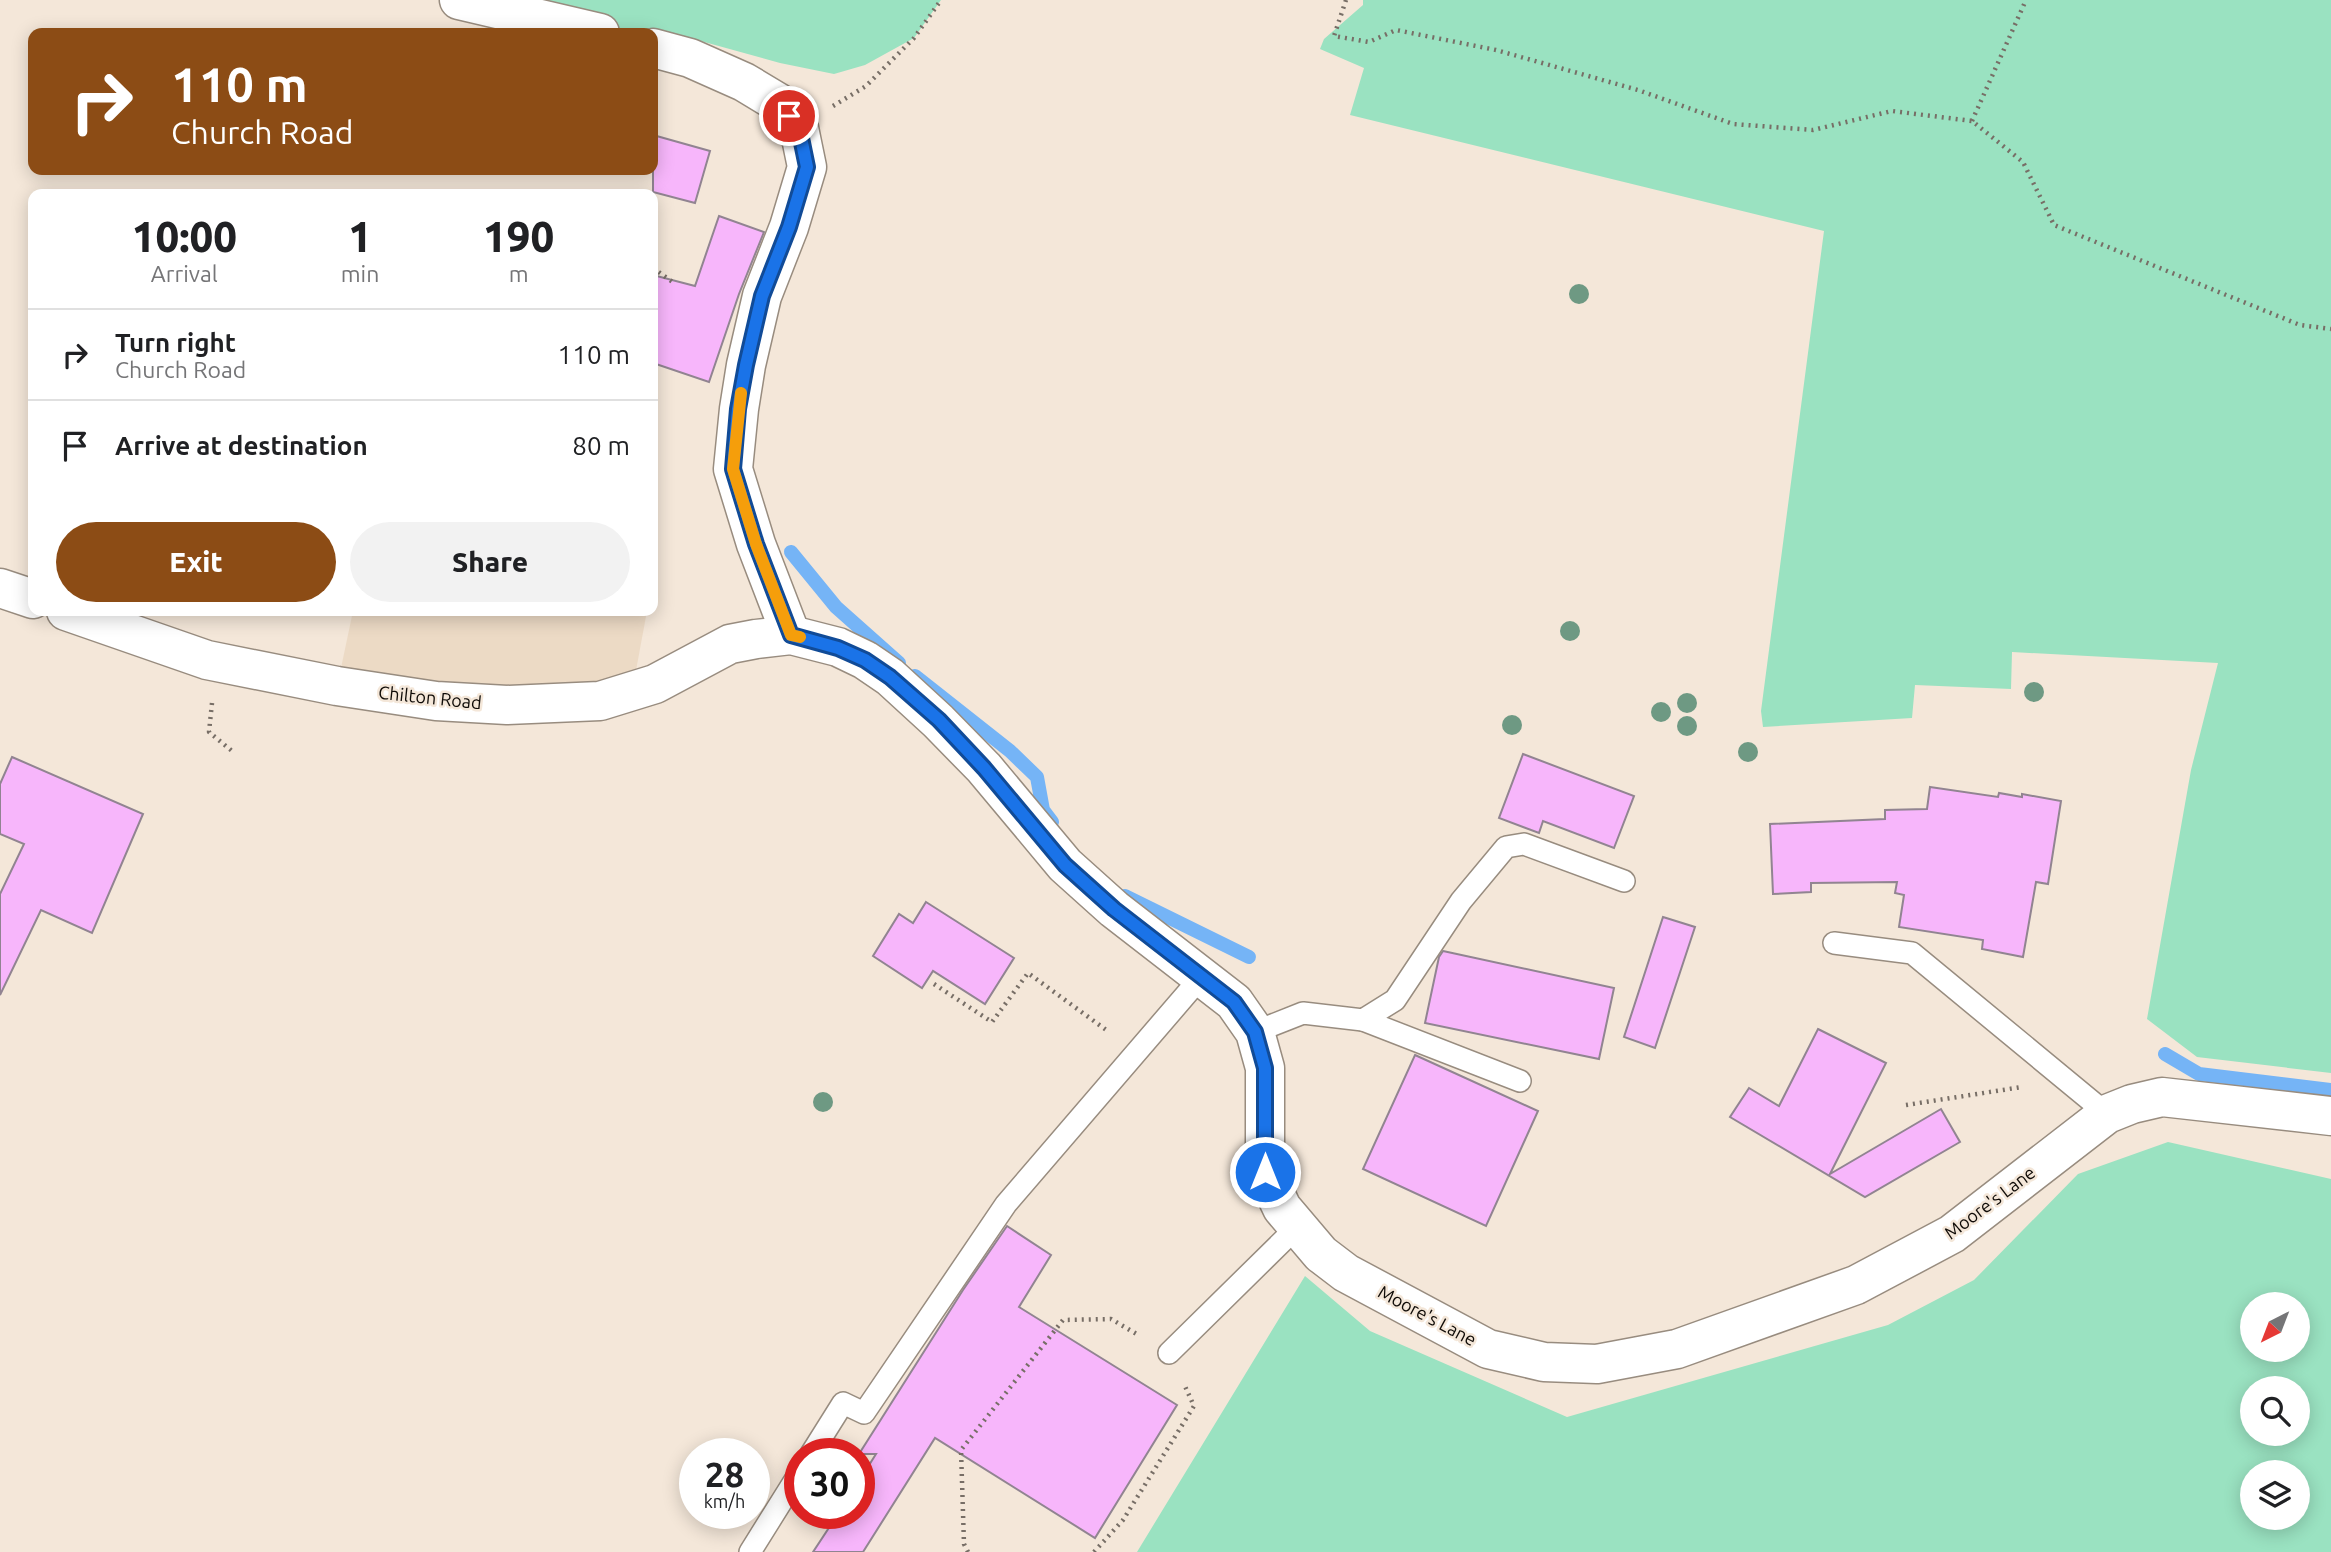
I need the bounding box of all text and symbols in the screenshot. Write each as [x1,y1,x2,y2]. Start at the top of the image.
icon: right [56,56,147,147]
text: 110 m [171,56,308,111]
pin [759,86,819,146]
icon: arrive [770,97,808,135]
text: Church Road [171,114,354,150]
text: 10:00 [132,213,237,260]
text: 1 [348,213,372,260]
text: 190 [483,213,554,260]
text: Arrival [151,261,218,286]
text: min [341,261,379,286]
text: m [509,261,529,286]
text: Turn right [115,328,236,357]
icon: right [56,336,94,374]
text: 110 m [558,340,630,369]
text: Church Road [115,357,246,382]
icon: arrive [56,427,94,465]
text: Arrive at destination [115,431,368,460]
text: 80 m [572,431,630,460]
button: Exit [56,522,336,602]
button: Share [350,522,630,602]
street label: Chilton Road [377,682,483,712]
position arrow [1228,1135,1302,1209]
street label: Moore's Lane [1940,1162,2039,1243]
street label: Moore's Lane [1375,1281,1480,1349]
north arrow [2240,1292,2310,1362]
map controls [2240,1292,2310,1530]
button: search [2240,1376,2310,1446]
speed limit sign: 30 [784,1438,875,1529]
text: 28 [705,1454,744,1494]
button: layers [2240,1460,2310,1530]
text: km/h [704,1491,745,1511]

